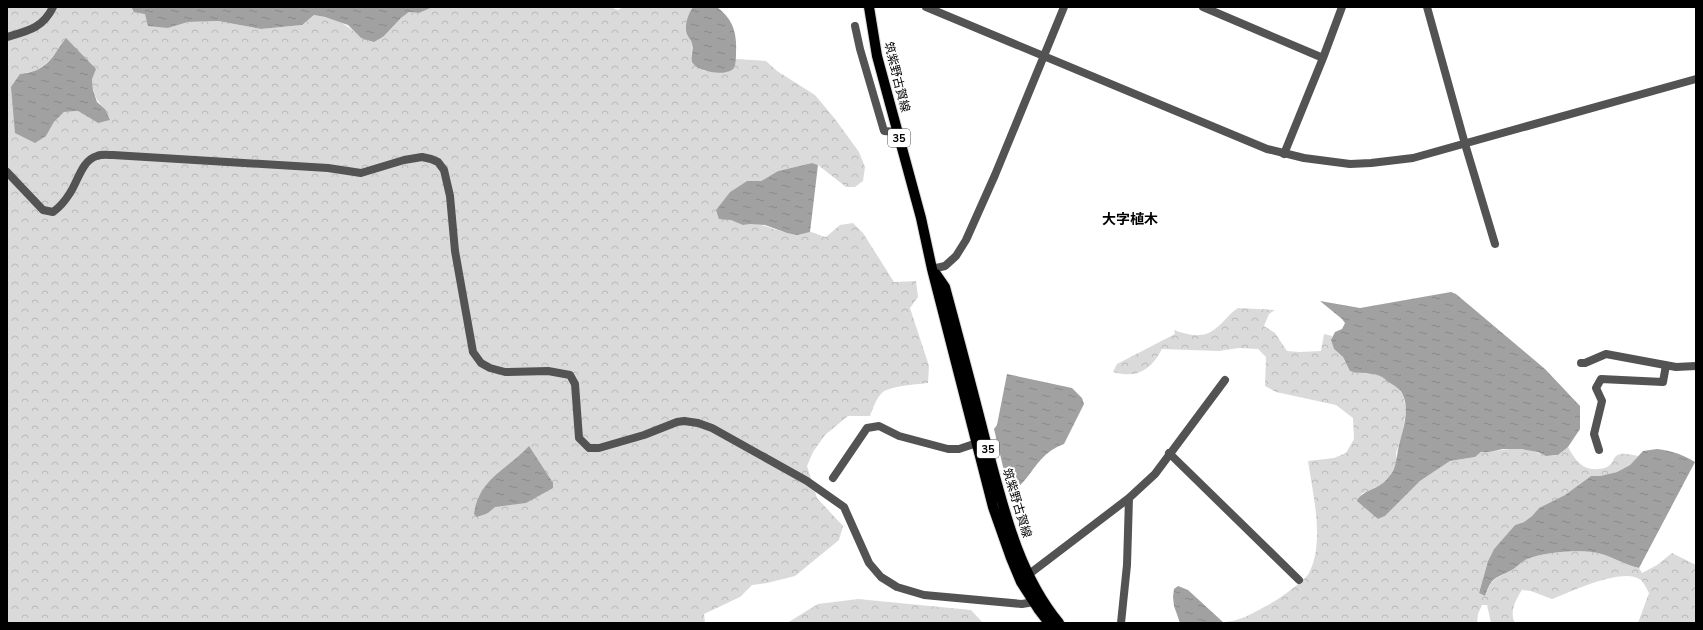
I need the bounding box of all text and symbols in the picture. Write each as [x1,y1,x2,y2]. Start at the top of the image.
street label: 筑紫野古賀線 [881,40,913,114]
road number: 35 [888,129,910,147]
district label: 大字植木 [1102,210,1158,229]
road number: 35 [977,440,999,458]
street label: 筑紫野古賀線 [999,466,1035,540]

